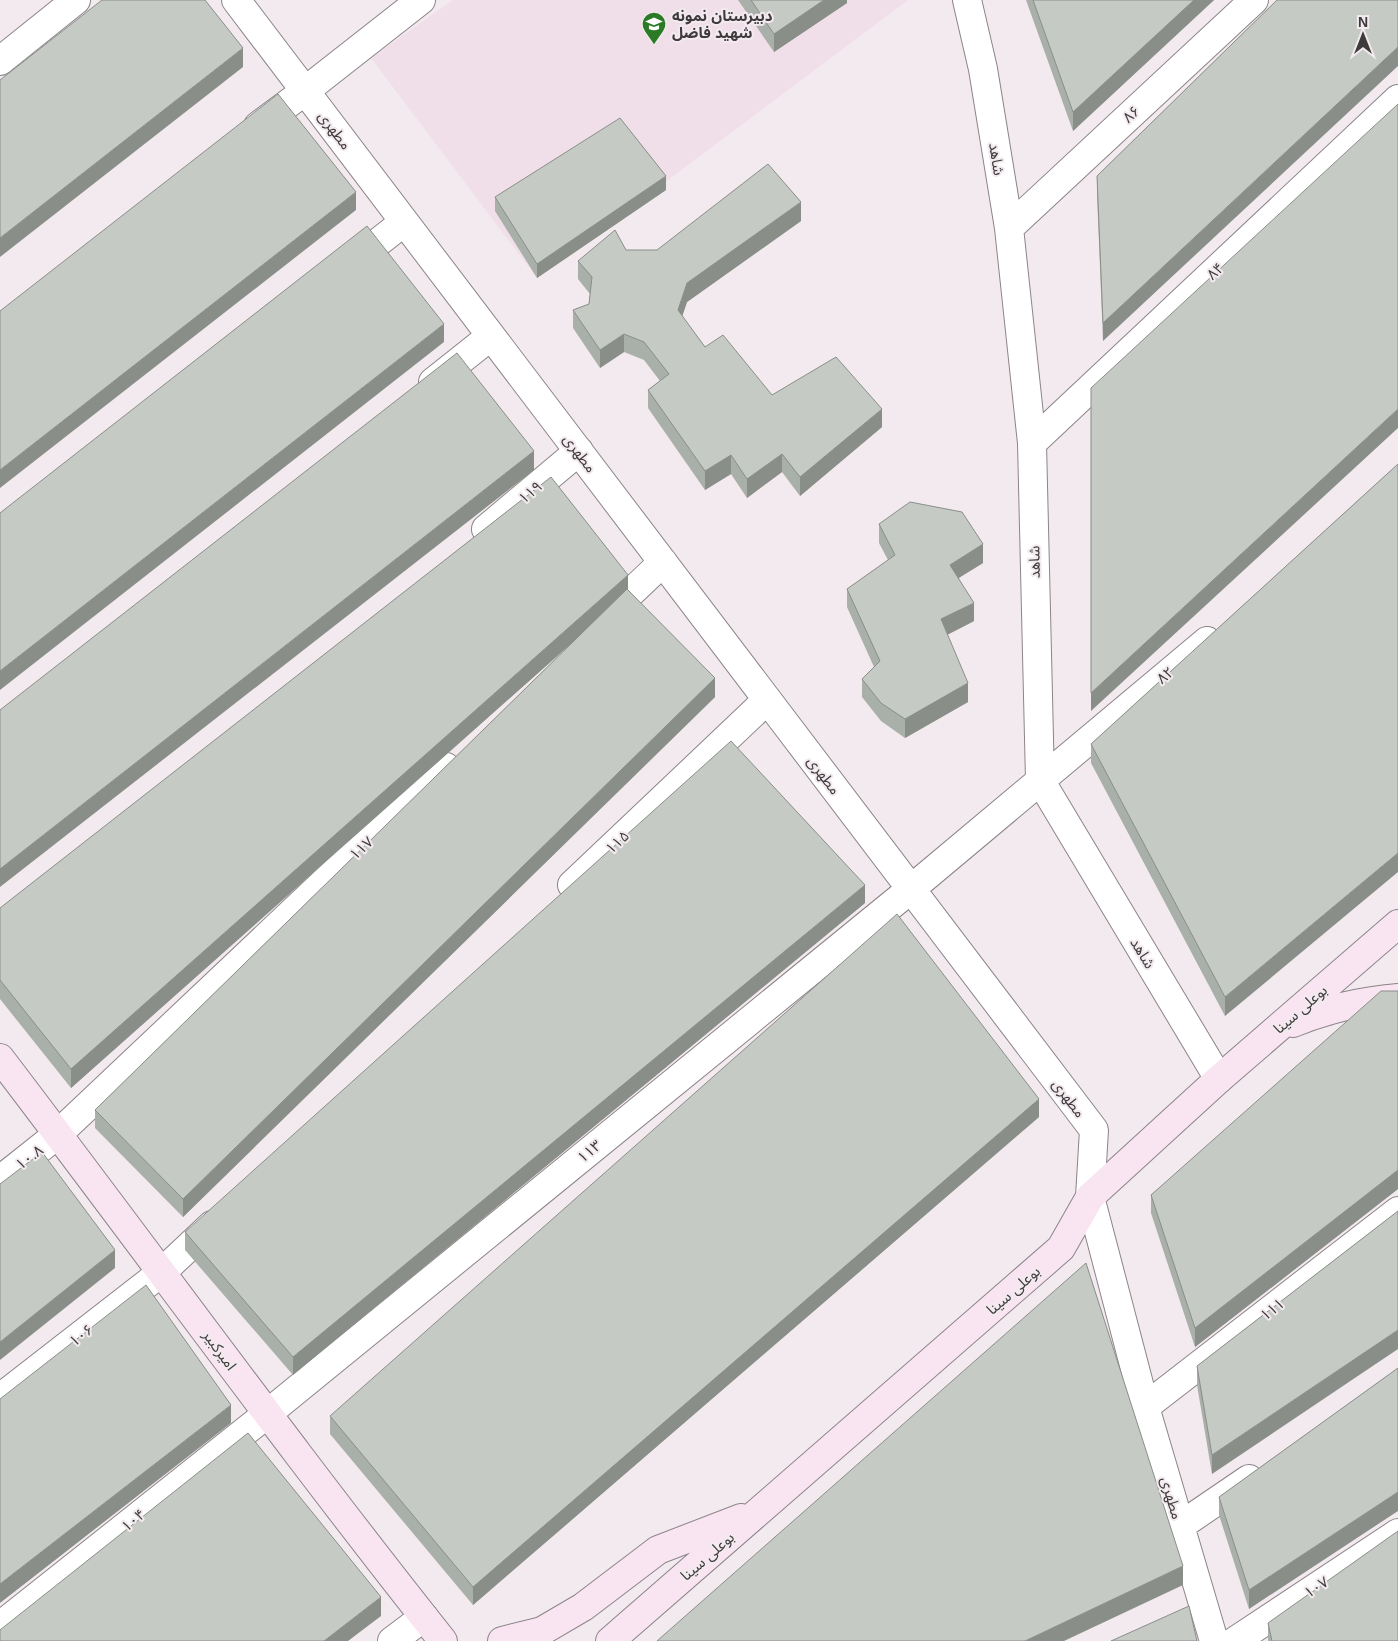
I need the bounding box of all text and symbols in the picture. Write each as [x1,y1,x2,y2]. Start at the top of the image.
place label: دبیرستان نمونه شهید فاضل [672,7,773,42]
north arrow [1338,10,1388,60]
school or university icon: دبیرستان نمونه شهید فاضل [641,11,667,45]
text: N [1358,14,1368,30]
street label: ۸۶ [1119,102,1143,126]
street label: مطهری [314,108,355,153]
street label: شاهد [986,142,1008,177]
street label: ۸۴ [1203,259,1227,283]
street label: مطهری [559,431,600,476]
street label: ۱۱۹ [515,477,545,507]
street label: شاهد [1025,545,1043,579]
street label: ۸۲ [1153,663,1177,687]
street label: مطهری [803,753,844,798]
street label: ۱۱۵ [602,827,632,857]
street label: ۱۱۷ [346,833,377,863]
street label: شاهد [1127,935,1159,972]
street label: بوعلی سینا [1270,981,1331,1038]
street label: مطهری [1048,1076,1089,1121]
street label: ۱۱۳ [574,1136,605,1166]
street label: ۱۰.۸ [12,1141,46,1173]
street label: بوعلی سینا [983,1262,1044,1319]
street label: ۱۱۱ [1257,1294,1287,1324]
street label: ۱۰۶ [66,1320,96,1350]
street label: امیرکبیر [198,1326,240,1374]
street label: مطهری [1157,1475,1186,1522]
street label: ۱۰۴ [118,1505,148,1535]
street label: بوعلی سینا [677,1528,738,1585]
street label: ۱۰۷ [1301,1573,1332,1601]

